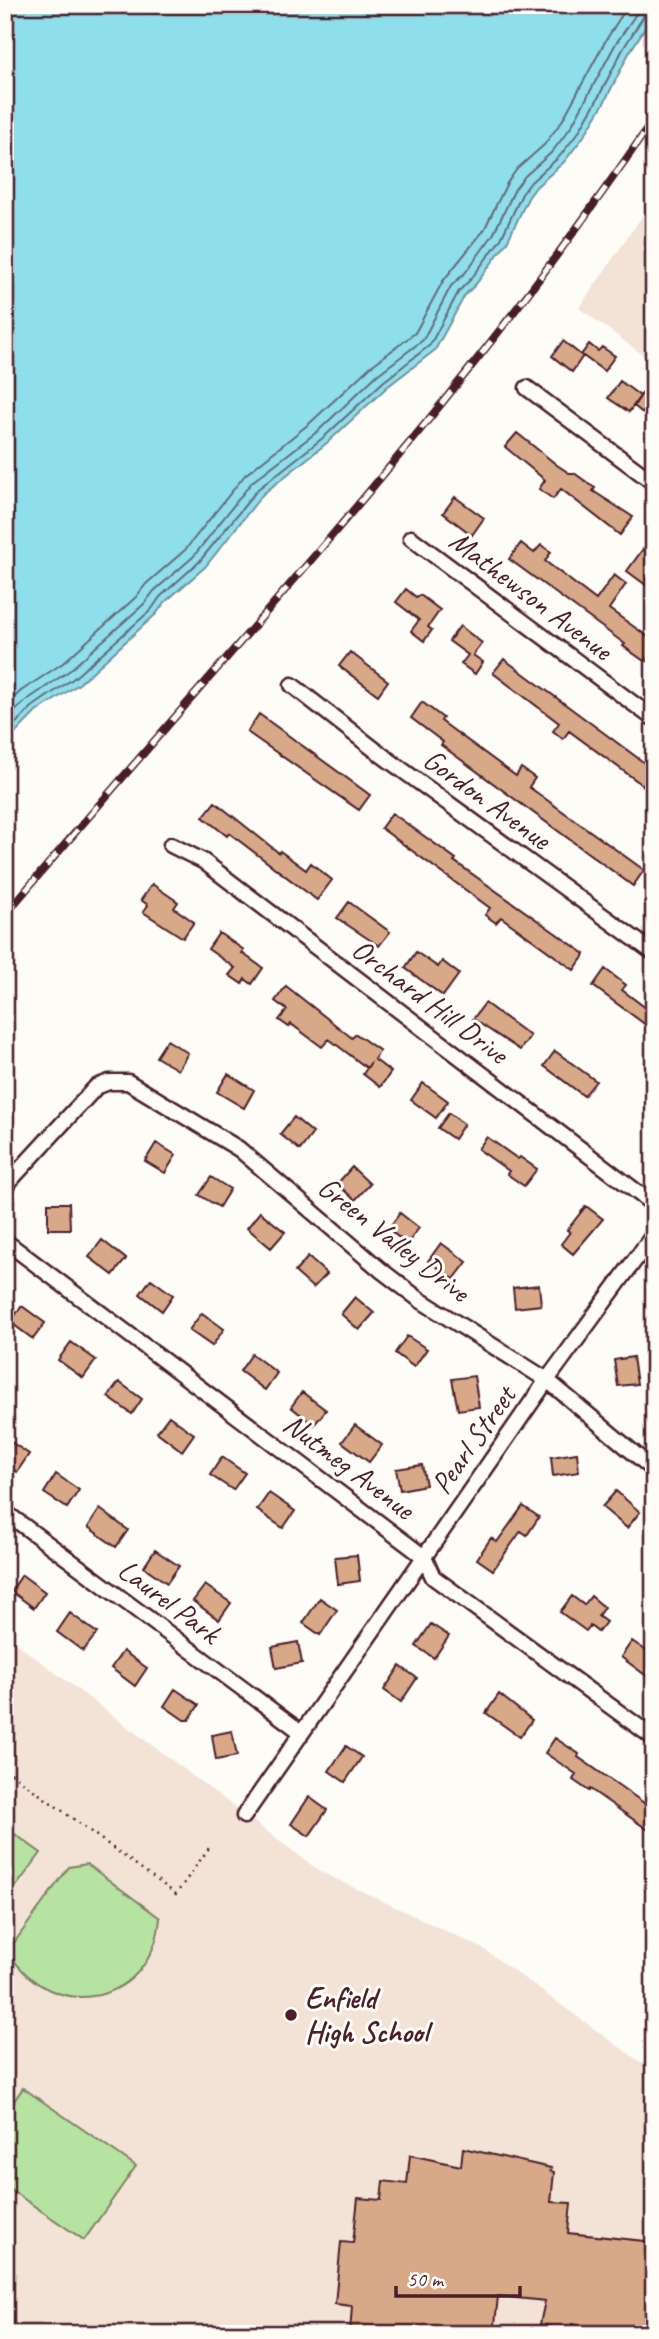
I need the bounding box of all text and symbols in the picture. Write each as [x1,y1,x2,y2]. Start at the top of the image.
street label: Mathewson Avenue [442,521,622,670]
street label: Gordon Avenue [416,740,560,859]
street label: Orchard Hill Drive [344,930,518,1074]
street label: Green Valley Drive [310,1168,479,1311]
street label: Pearl Street [422,1376,526,1501]
street label: Nutmeg Avenue [276,1404,424,1529]
street label: Laurel Park [111,1550,229,1653]
place label: Enfield High School [305,1979,434,2051]
marker: Enfield High School [283,2007,299,2023]
scale bar [396,2255,521,2299]
text: 50 m [407,2266,445,2292]

